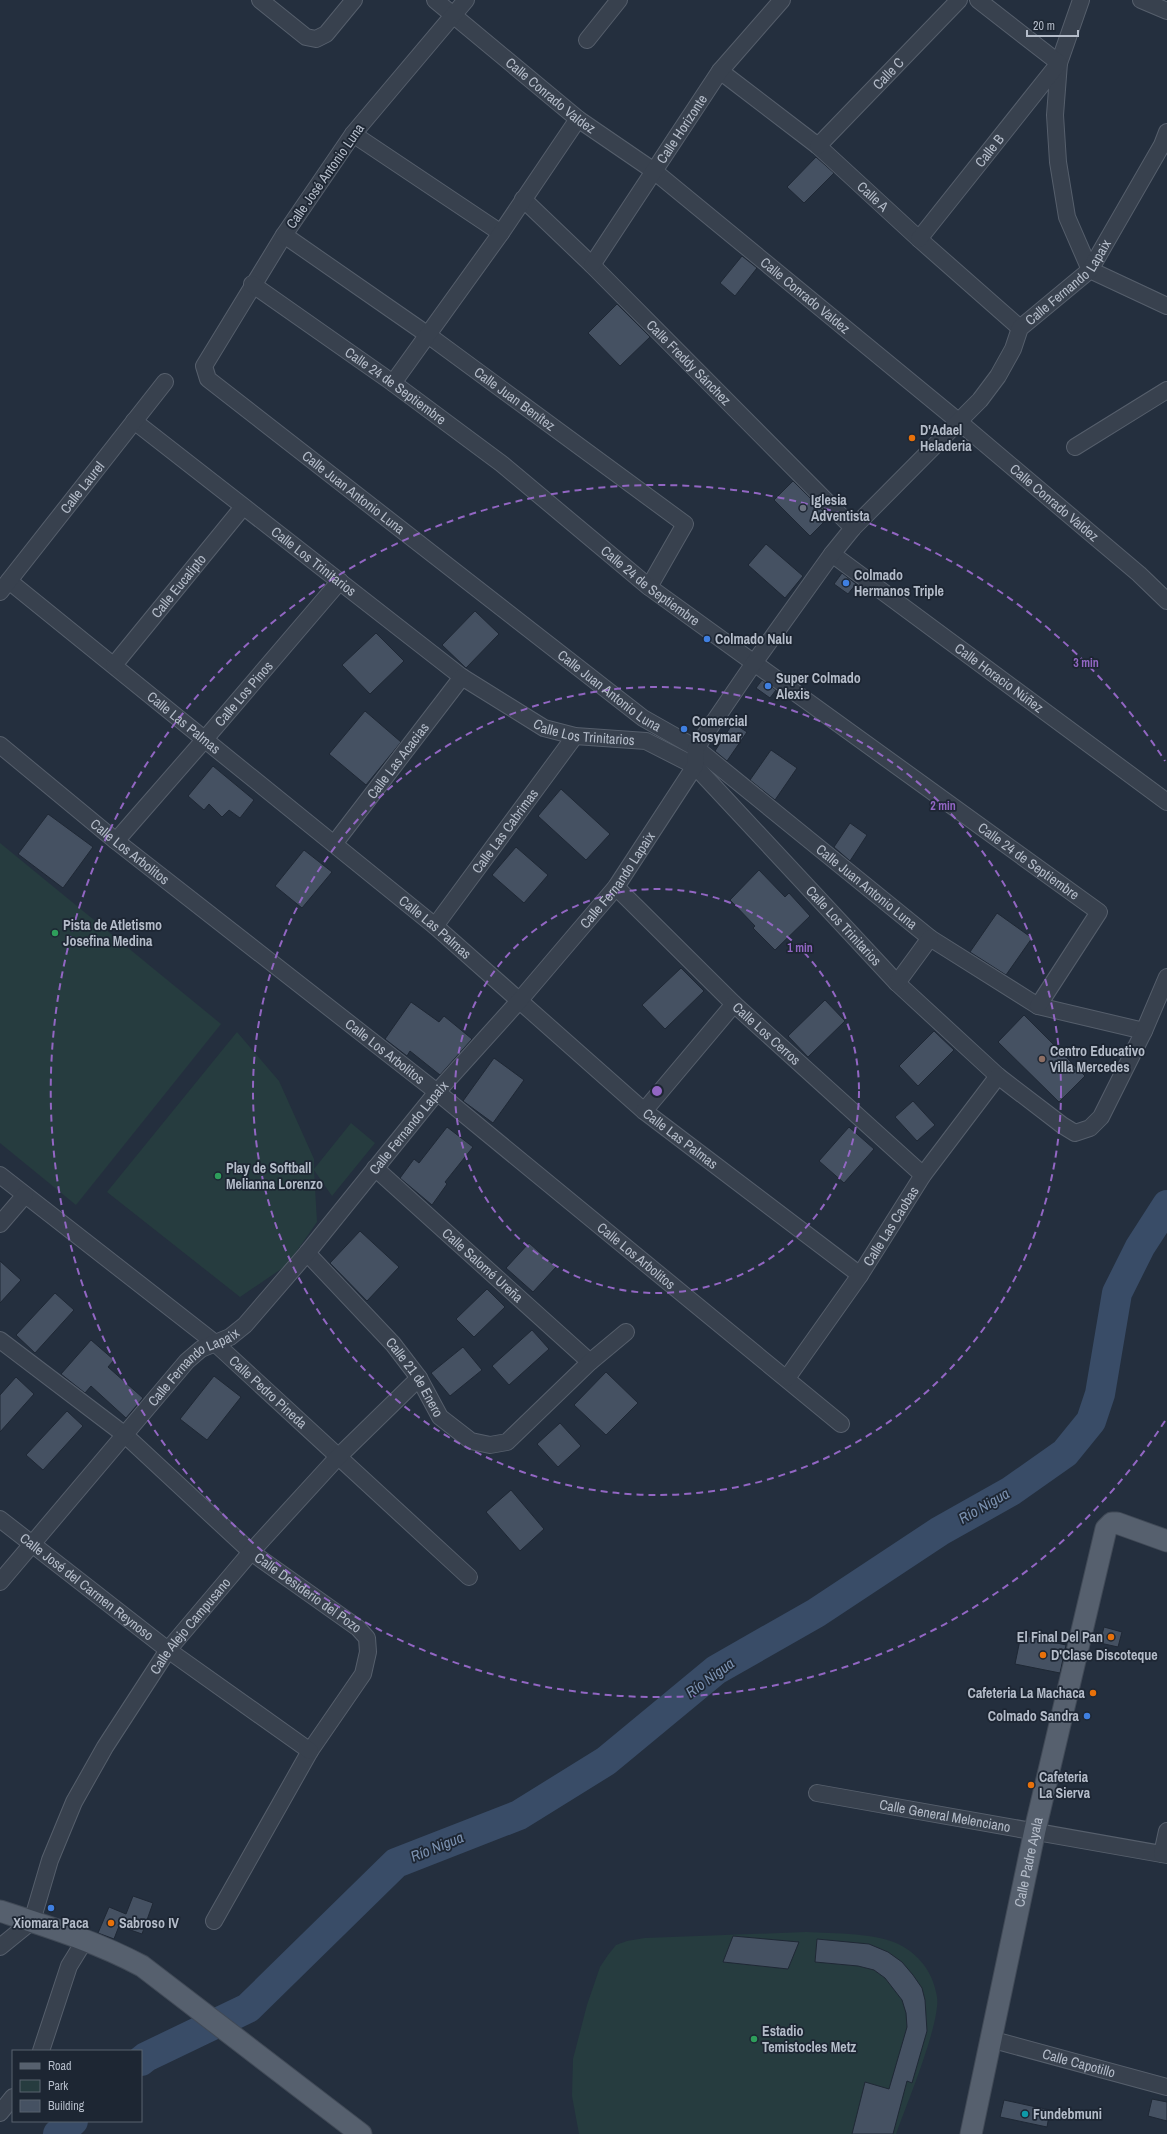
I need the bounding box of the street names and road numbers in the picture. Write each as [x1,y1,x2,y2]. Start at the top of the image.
street label: Calle Conrado Valdez [502,54,599,138]
street label: Calle C [869,54,908,93]
street label: Calle Horizonte [652,91,711,167]
street label: Calle José Antonio Luna [282,119,368,232]
street label: Calle B [971,130,1008,171]
street label: Calle A [853,178,893,216]
street label: Calle Fernando Lapaix [1021,236,1115,329]
street label: Calle Conrado Valdez [757,253,854,338]
street label: Calle Freddy Sánchez [643,316,735,409]
street label: Calle 24 de Septiembre [341,343,450,428]
street label: Calle Juan Benítez [471,363,559,435]
street label: Calle Juan Antonio Luna [298,447,409,538]
street label: Calle Laurel [56,458,108,517]
street label: Calle Conrado Valdez [1006,460,1103,545]
street label: Calle Los Trinitarios [268,523,360,600]
street label: Calle 24 de Septiembre [597,541,703,630]
street label: Calle Eucalipto [147,550,210,622]
street label: Calle Horacio Núñez [951,639,1047,717]
street label: Calle Juan Antonio Luna [554,646,665,736]
street label: Calle Los Pinos [211,657,277,730]
street label: Calle Las Palmas [143,687,224,758]
street label: Calle Los Trinitarios [530,714,636,749]
street label: Calle Las Acacias [363,719,433,802]
street label: Calle Las Cabrimas [468,785,542,877]
street label: Calle Los Arbolitos [87,815,173,889]
street label: Calle 24 de Septiembre [974,818,1083,904]
street label: Calle Fernando Lapaix [576,828,659,932]
street label: Calle Juan Antonio Luna [812,840,921,933]
street label: Calle Los Trinitarios [802,882,885,970]
street label: Calle Las Palmas [395,891,475,963]
street label: Calle Los Cerros [729,998,804,1069]
street label: Calle Los Arbolitos [342,1015,428,1088]
street label: Calle Fernando Lapaix [365,1077,452,1178]
street label: Calle Las Palmas [639,1104,722,1173]
street label: Calle Las Caobas [859,1183,923,1269]
street label: Calle Los Arbolitos [594,1218,679,1293]
street label: Calle Salomé Ureña [438,1224,527,1307]
street label: Calle Fernando Lapaix [144,1324,243,1410]
street label: Calle 21 de Enero [382,1333,447,1420]
street label: Calle Pedro Pineda [225,1351,311,1433]
street label: Calle José del Carmen Reynoso [16,1529,157,1644]
street label: Calle Desiderio del Pozo [251,1548,365,1637]
street label: Calle Alejo Campusano [146,1574,235,1678]
street label: Calle General Melenciano [878,1795,1012,1836]
street label: Calle Padre Ayala [1010,1815,1047,1908]
street label: Calle Capotillo [1040,2045,1117,2082]

